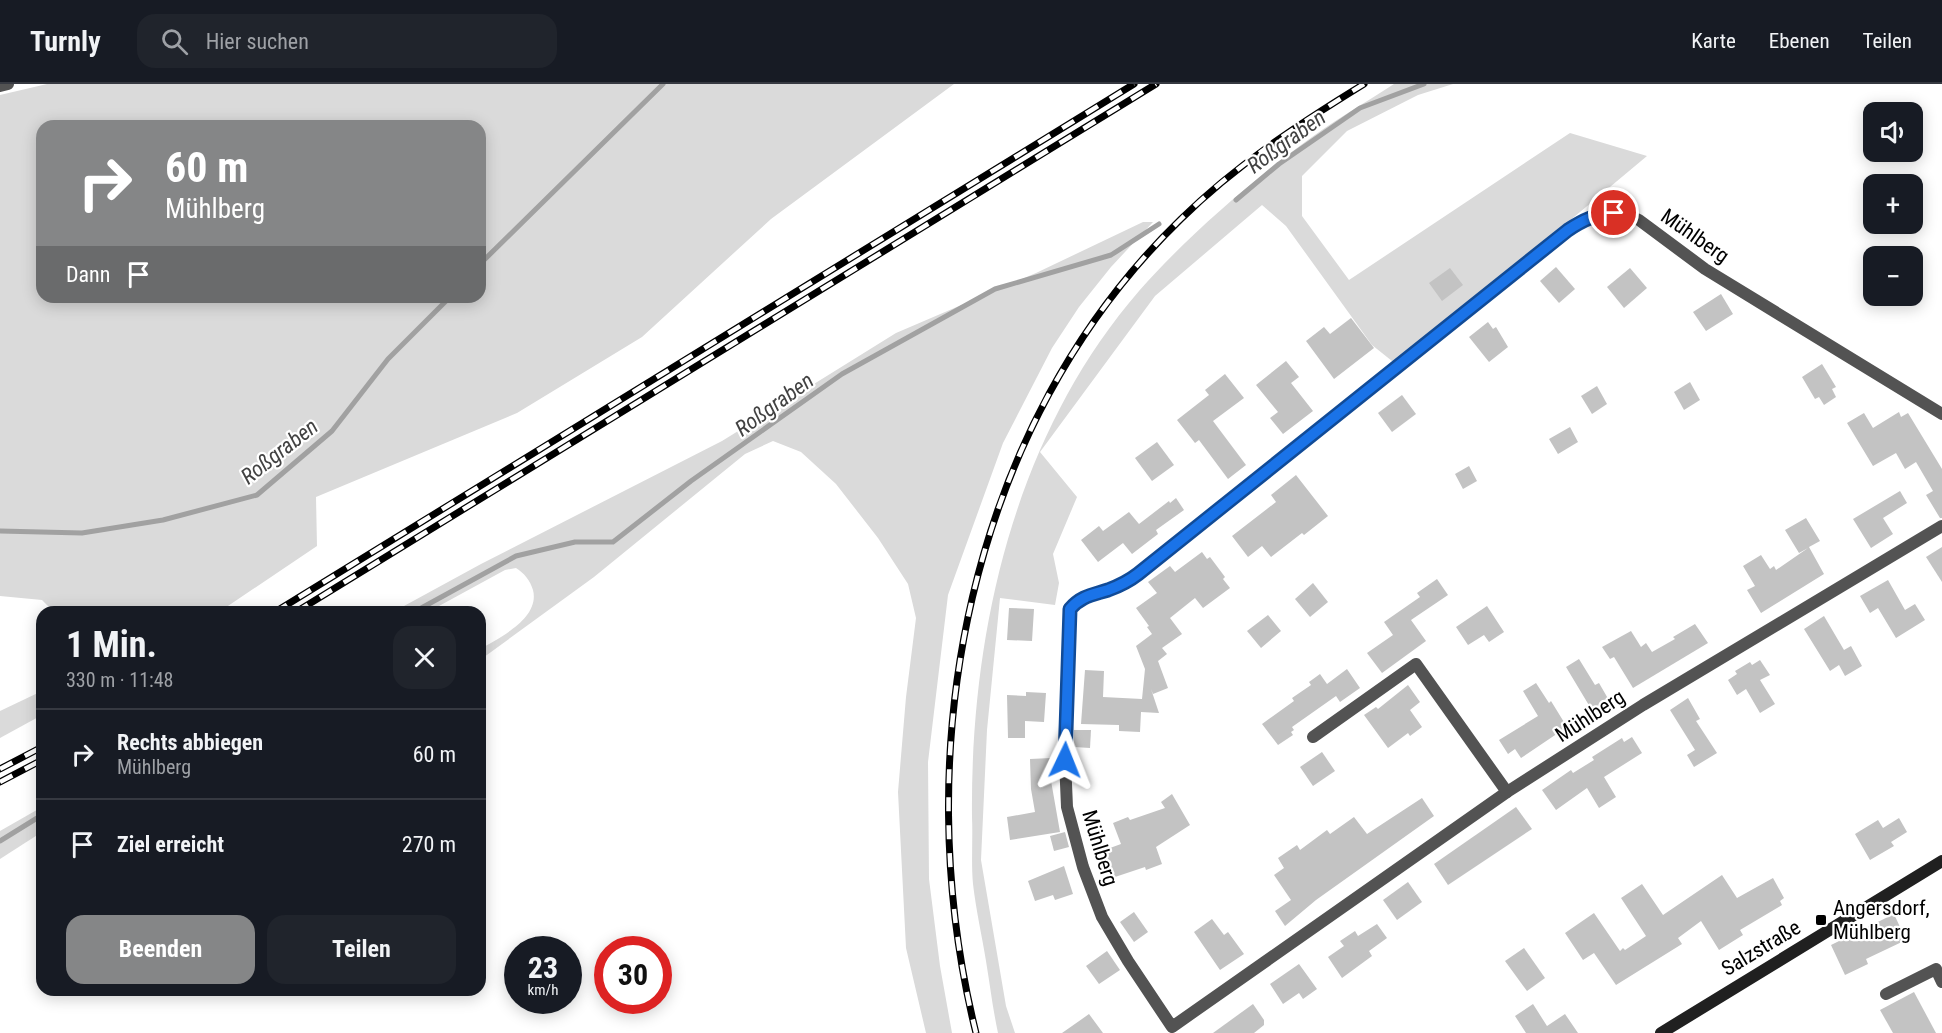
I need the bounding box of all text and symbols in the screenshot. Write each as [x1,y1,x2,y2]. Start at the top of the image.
search box [137,14,557,68]
text: Turnly [30,25,101,58]
icon: search [158,25,191,58]
text: Hier suchen [206,29,309,54]
text: Karte [1691,29,1736,53]
text: Ebenen [1769,29,1830,53]
text: Teilen [1863,29,1912,53]
map controls [1863,102,1923,306]
button: sound [1863,102,1923,162]
water label: Roßgraben [1242,105,1330,178]
text: 60 m [165,143,248,192]
icon: right [66,144,144,222]
button: + [1863,174,1923,234]
pin [1588,187,1639,238]
text: Mühlberg [165,193,265,225]
icon: arrive [1597,196,1630,229]
street label: Mühlberg [1656,204,1734,268]
button: − [1863,246,1923,306]
icon: arrive [122,258,155,291]
text: Dann [66,262,110,287]
water label: Roßgraben [730,368,818,441]
water label: Roßgraben [236,414,323,489]
text: 1 Min. [66,624,157,666]
button: close [393,626,456,689]
text: 330 m · 11:48 [66,668,173,692]
street label: Mühlberg [1551,685,1629,747]
position arrow [1033,728,1097,792]
text: Rechts abbiegen [117,730,263,755]
icon: right [66,738,99,771]
text: 60 m [413,742,456,767]
text: Mühlberg [117,755,191,779]
street label: Mühlberg [1077,807,1123,889]
icon: arrive [66,828,99,861]
text: Ziel erreicht [117,832,224,857]
text: 270 m [402,832,456,857]
place label: Angersdorf, Mühlberg [1833,896,1930,944]
marker: Angersdorf, Mühlberg [1814,913,1828,927]
button: Beenden [66,915,255,984]
button: Teilen [267,915,456,984]
street label: Salzstraße [1717,915,1805,981]
speed limit sign: 30 [594,936,672,1014]
text: 23 [528,950,558,985]
text: km/h [528,981,558,999]

